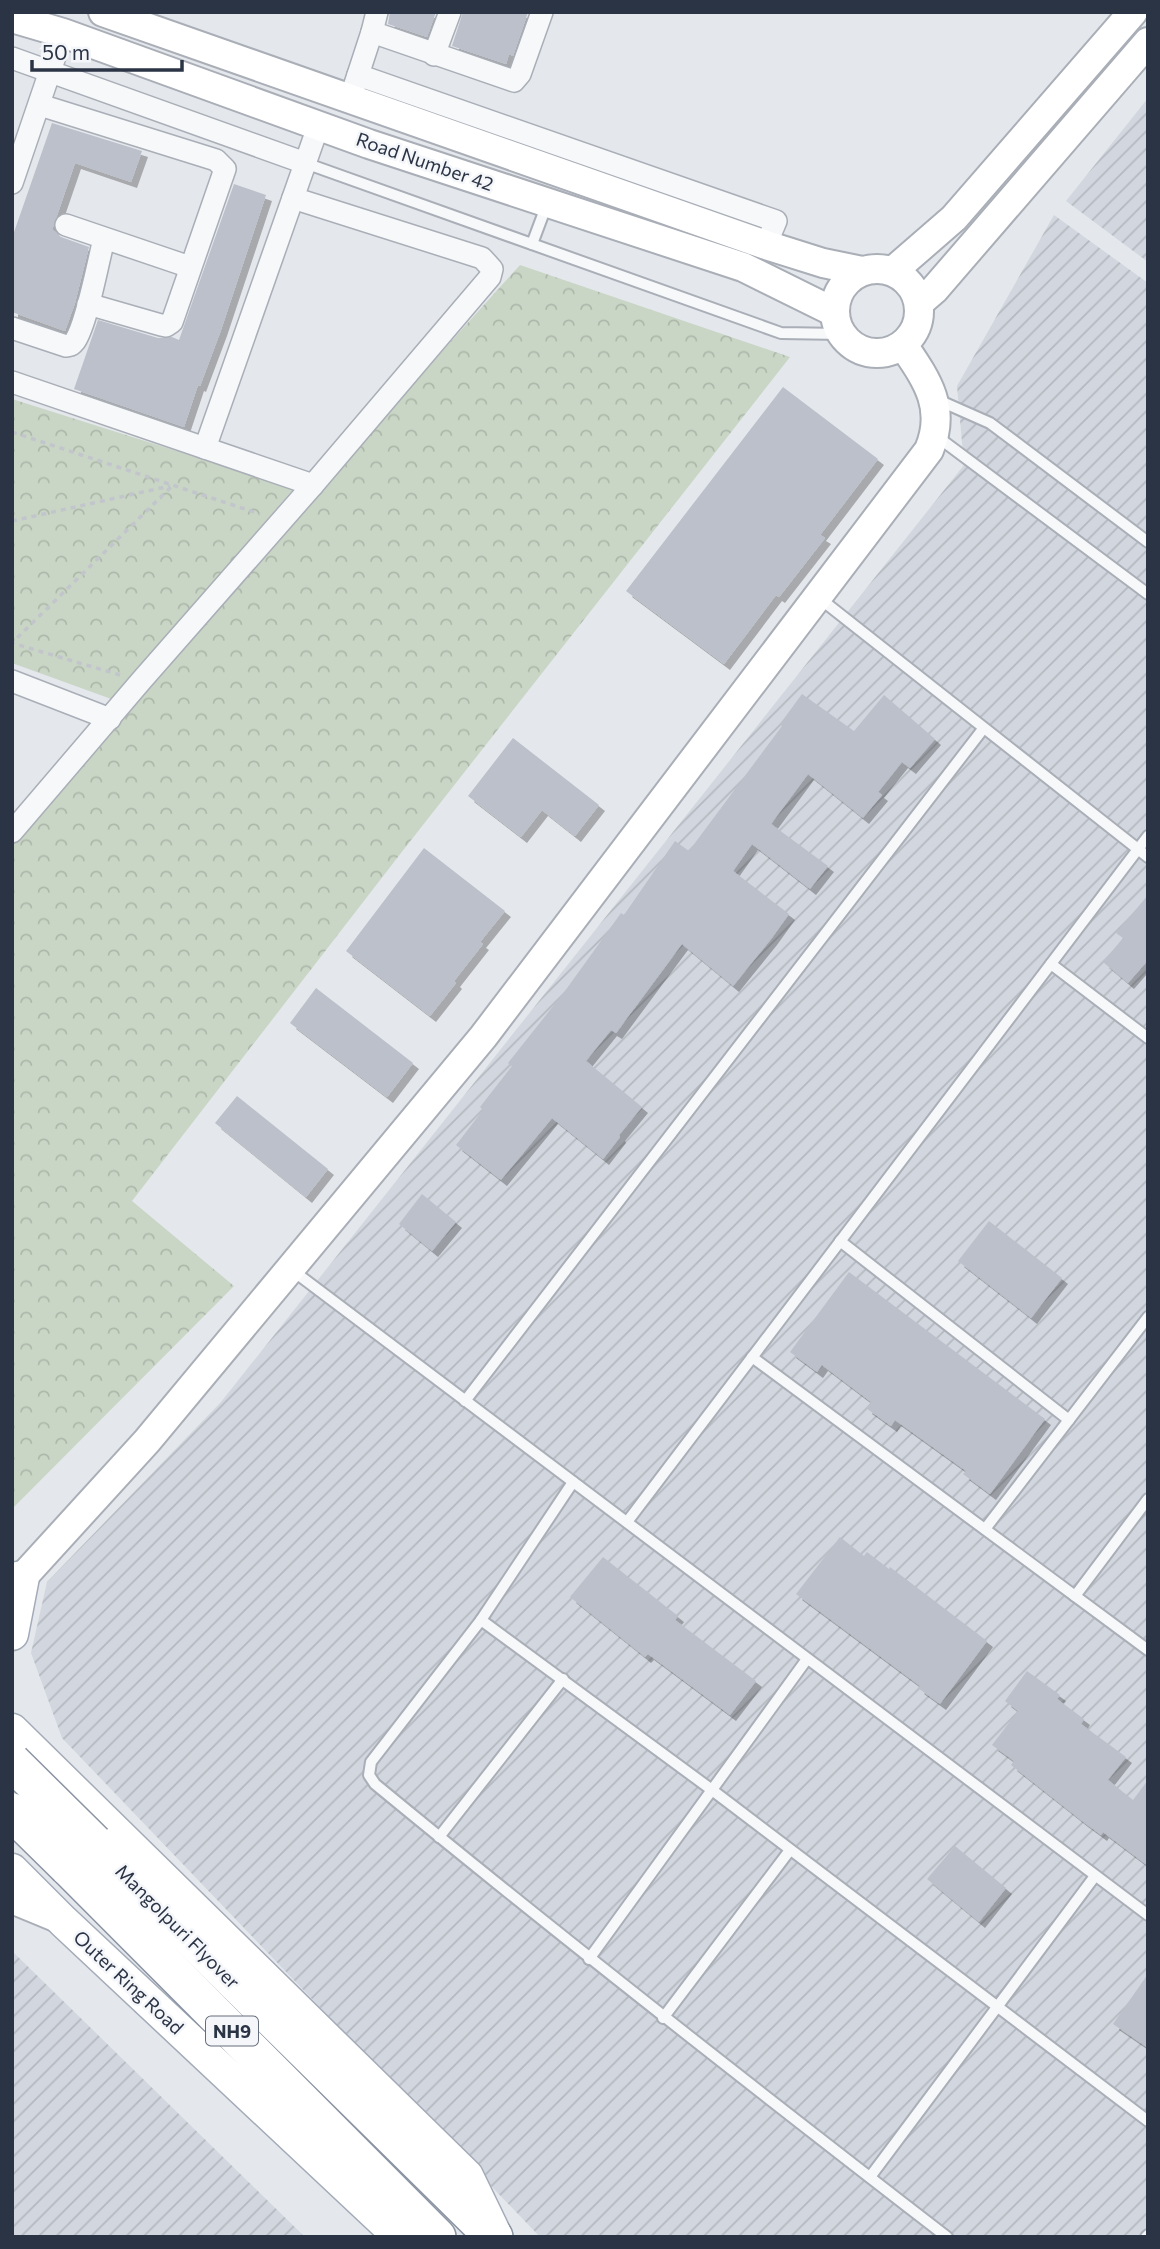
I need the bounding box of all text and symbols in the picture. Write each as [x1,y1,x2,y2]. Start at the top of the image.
scale bar [32,28,182,72]
text: 50 m [42,39,90,64]
street label: Road Number 42 [353,127,497,195]
street label: Mangolpuri Flyover [111,1859,245,1993]
street label: Outer Ring Road [69,1925,189,2039]
road number: NH9 [206,2017,258,2046]

